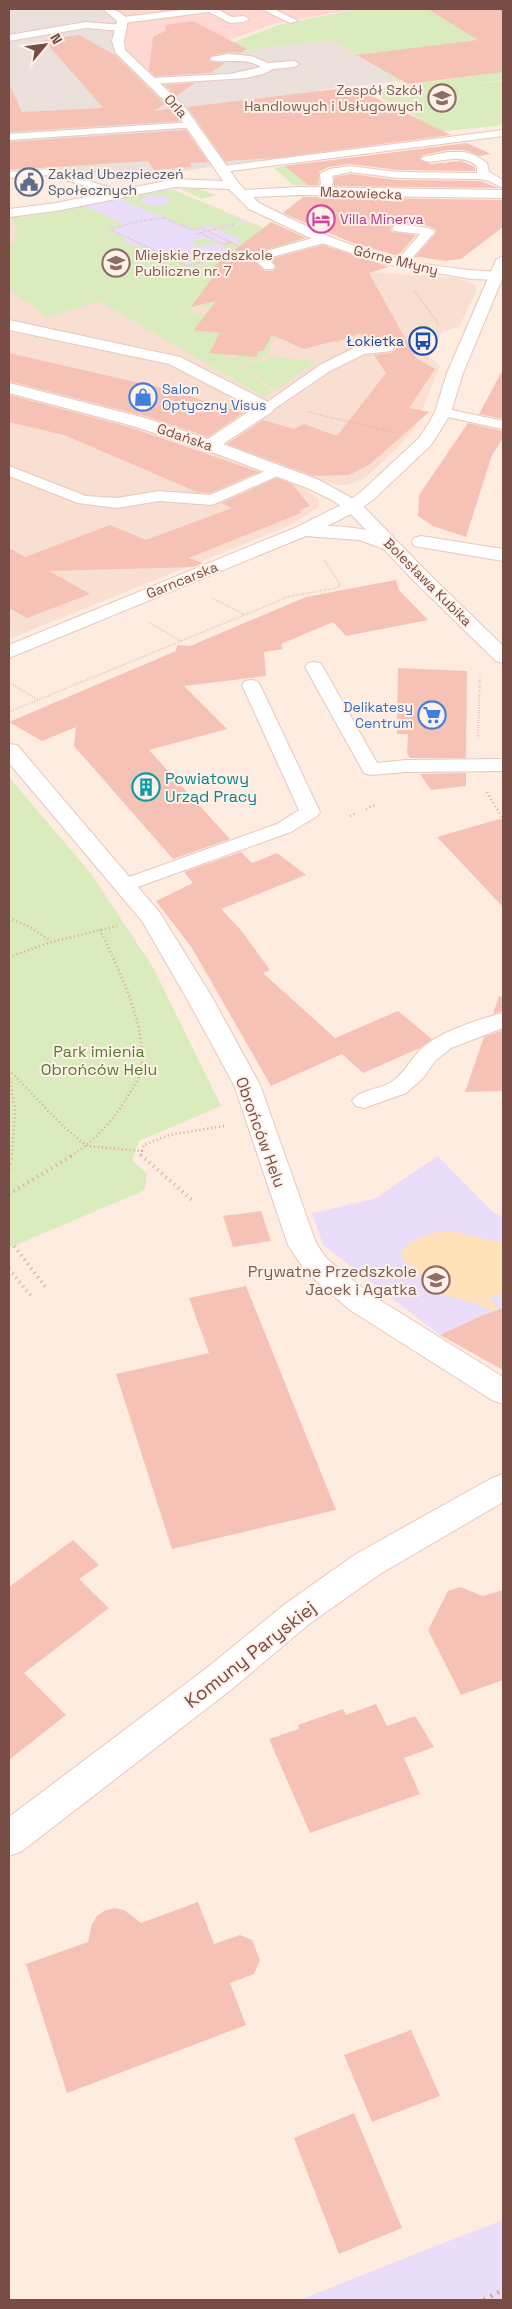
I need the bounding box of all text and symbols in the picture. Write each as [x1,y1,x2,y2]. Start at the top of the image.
north arrow [20,20,70,70]
text: N [46,30,67,47]
place label: Zespół Szkół Handlowych i Usługowych [244,81,423,115]
school or university icon: Zespół Szkół Handlowych i Usługowych [427,83,457,113]
street label: Orla [161,90,191,122]
place label: Zakład Ubezpieczeń Społecznych [48,165,184,199]
public building icon: Zakład Ubezpieczeń Społecznych [14,167,44,197]
street label: Mazowiecka [319,183,403,203]
hotel icon: Villa Minerva [306,204,336,234]
place label: Villa Minerva [340,210,424,228]
street label: Górne Młyny [352,241,440,279]
place label: Miejskie Przedszkole Publiczne nr. 7 [135,246,273,280]
school or university icon: Miejskie Przedszkole Publiczne nr. 7 [101,248,131,278]
bus stop icon: Łokietka [408,326,438,356]
place label: Łokietka [346,332,404,350]
place label: Salon Optyczny Visus [162,380,266,414]
shop icon: Salon Optyczny Visus [128,382,158,412]
street label: Gdańska [155,419,215,455]
street label: Bolesława Kubika [380,534,476,630]
street label: Garncarska [144,558,220,602]
place label: Delikatesy Centrum [343,698,413,732]
supermarket icon: Delikatesy Centrum [417,700,447,730]
place label: Powiatowy Urząd Pracy [165,768,257,807]
building icon: Powiatowy Urząd Pracy [131,772,161,802]
park label: Park imienia Obrońców Helu [41,1041,157,1080]
street label: Obrońców Helu [231,1074,290,1190]
place label: Prywatne Przedszkole Jacek i Agatka [248,1261,417,1300]
school or university icon: Prywatne Przedszkole Jacek i Agatka [421,1265,451,1295]
street label: Komuny Paryskiej [179,1595,321,1714]

